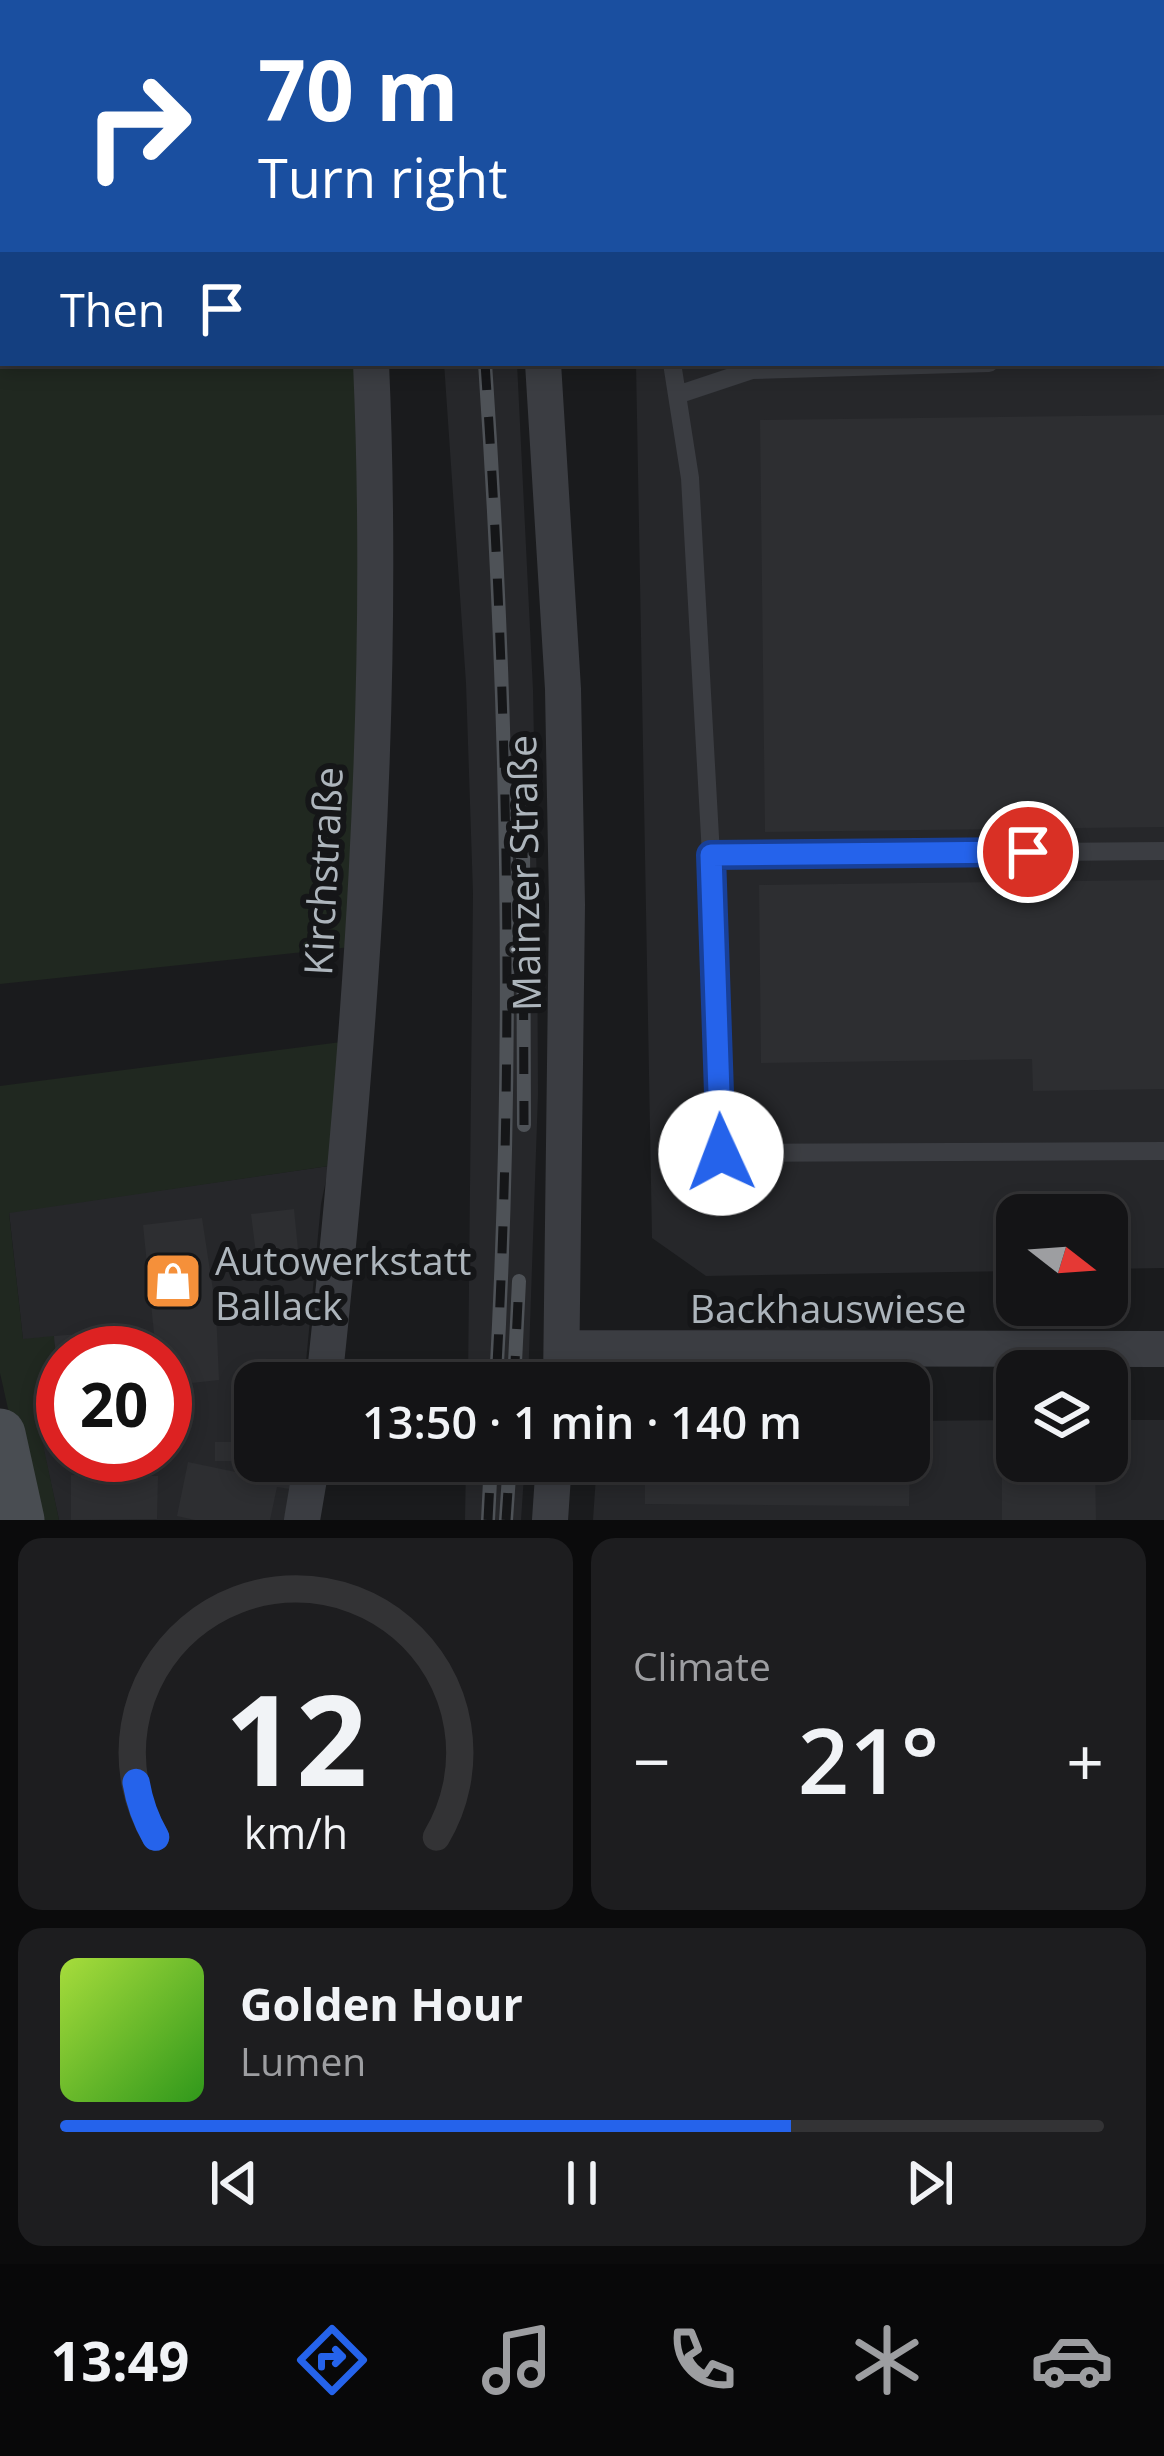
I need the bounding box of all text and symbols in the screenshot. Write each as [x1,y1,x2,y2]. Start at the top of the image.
text: 70 m [258,31,458,146]
icon: right [60,48,216,204]
text: Turn right [258,140,507,214]
icon: arrive [189,276,255,342]
text: Then [60,279,165,340]
street label: Mainzer Straße [494,735,552,1011]
street label: Kirchstraße [290,765,354,977]
pin [977,801,1079,903]
icon: arrive [995,819,1061,885]
position arrow [658,1090,784,1216]
north arrow [996,1194,1128,1326]
map controls [996,1194,1128,1482]
place label: Autowerkstatt Ballack [215,1233,471,1331]
shop icon: Autowerkstatt Ballack [142,1250,204,1312]
street label: Backhauswiese [690,1281,966,1334]
speed limit sign: 20 [36,1326,192,1482]
button: layers [996,1350,1128,1482]
text: 13:50 · 1 min · 140 m [362,1391,802,1452]
text: Climate [633,1639,771,1692]
text: 12 [224,1653,367,1823]
text: 21° [798,1698,939,1820]
text: − [633,1715,671,1805]
text: + [1066,1715,1104,1805]
text: km/h [243,1803,348,1862]
text: Golden Hour [240,1973,523,2034]
text: Lumen [240,2034,366,2087]
icon: previous [201,2150,267,2216]
icon: pause [549,2150,615,2216]
icon: next [897,2150,963,2216]
icon: directions [290,2318,374,2402]
icon: music [475,2318,559,2402]
icon: phone [660,2318,744,2402]
icon: climate [845,2318,929,2402]
icon: car [1030,2318,1114,2402]
text: 13:49 [50,2323,189,2397]

